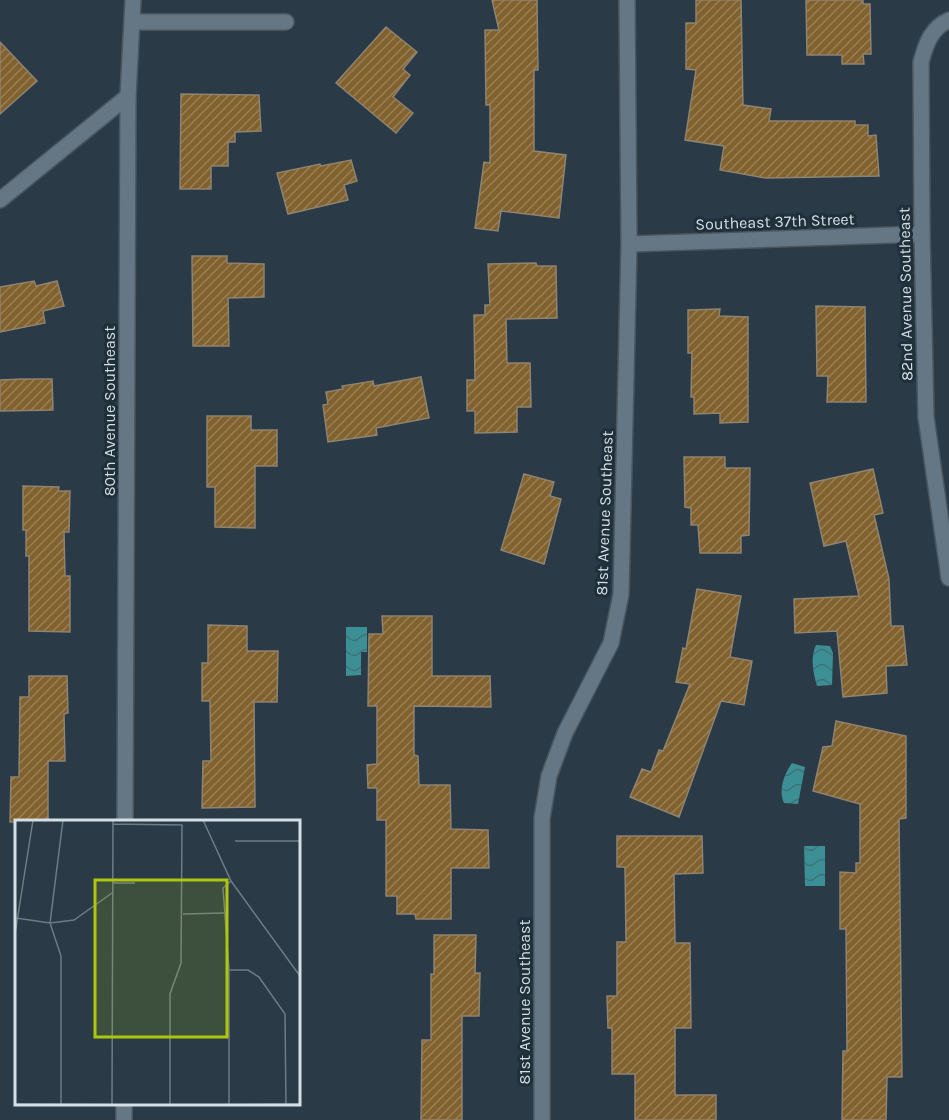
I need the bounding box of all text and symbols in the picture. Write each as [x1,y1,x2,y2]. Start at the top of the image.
street label: 82nd Avenue Southeast [894,207,917,381]
street label: Southeast 37th Street [695,209,855,234]
street label: 80th Avenue Southeast [100,326,119,496]
street label: 81st Avenue Southeast [592,430,617,596]
inset map [15,820,300,1105]
street label: 81st Avenue Southeast [515,919,534,1085]

